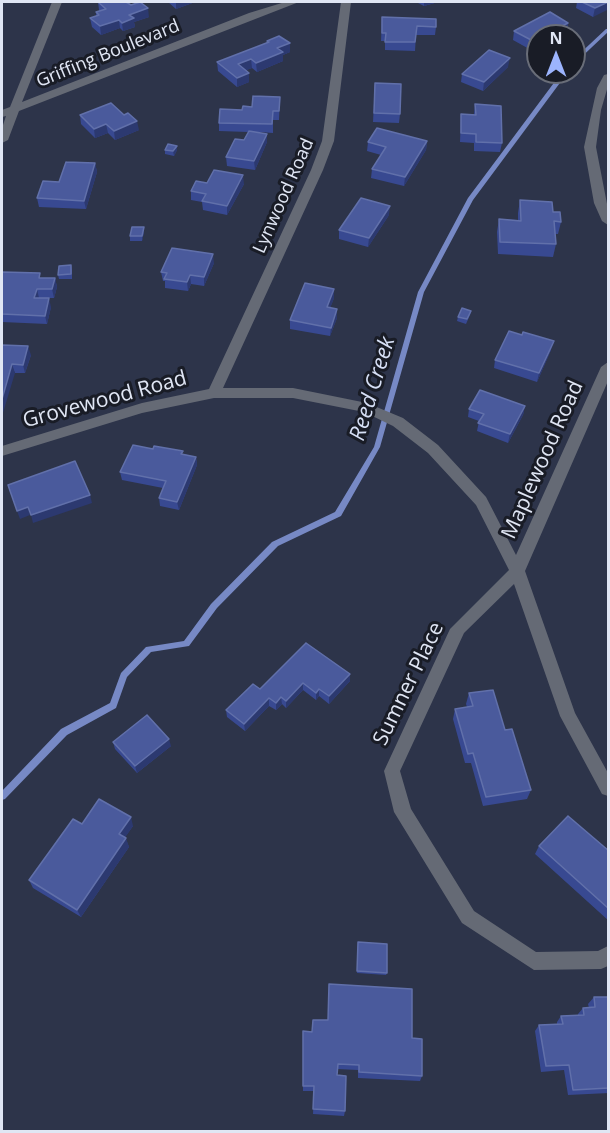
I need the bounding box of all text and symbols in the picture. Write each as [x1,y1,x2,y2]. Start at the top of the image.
street label: Griffing Boulevard [33,15,183,93]
north arrow [526,24,586,84]
text: N [549,27,563,49]
street label: Lynwood Road [249,135,319,257]
water label: Reed Creek [345,334,401,444]
street label: Grovewood Road [20,366,190,434]
street label: Maplewood Road [497,377,589,543]
street label: Sumner Place [368,618,450,750]

